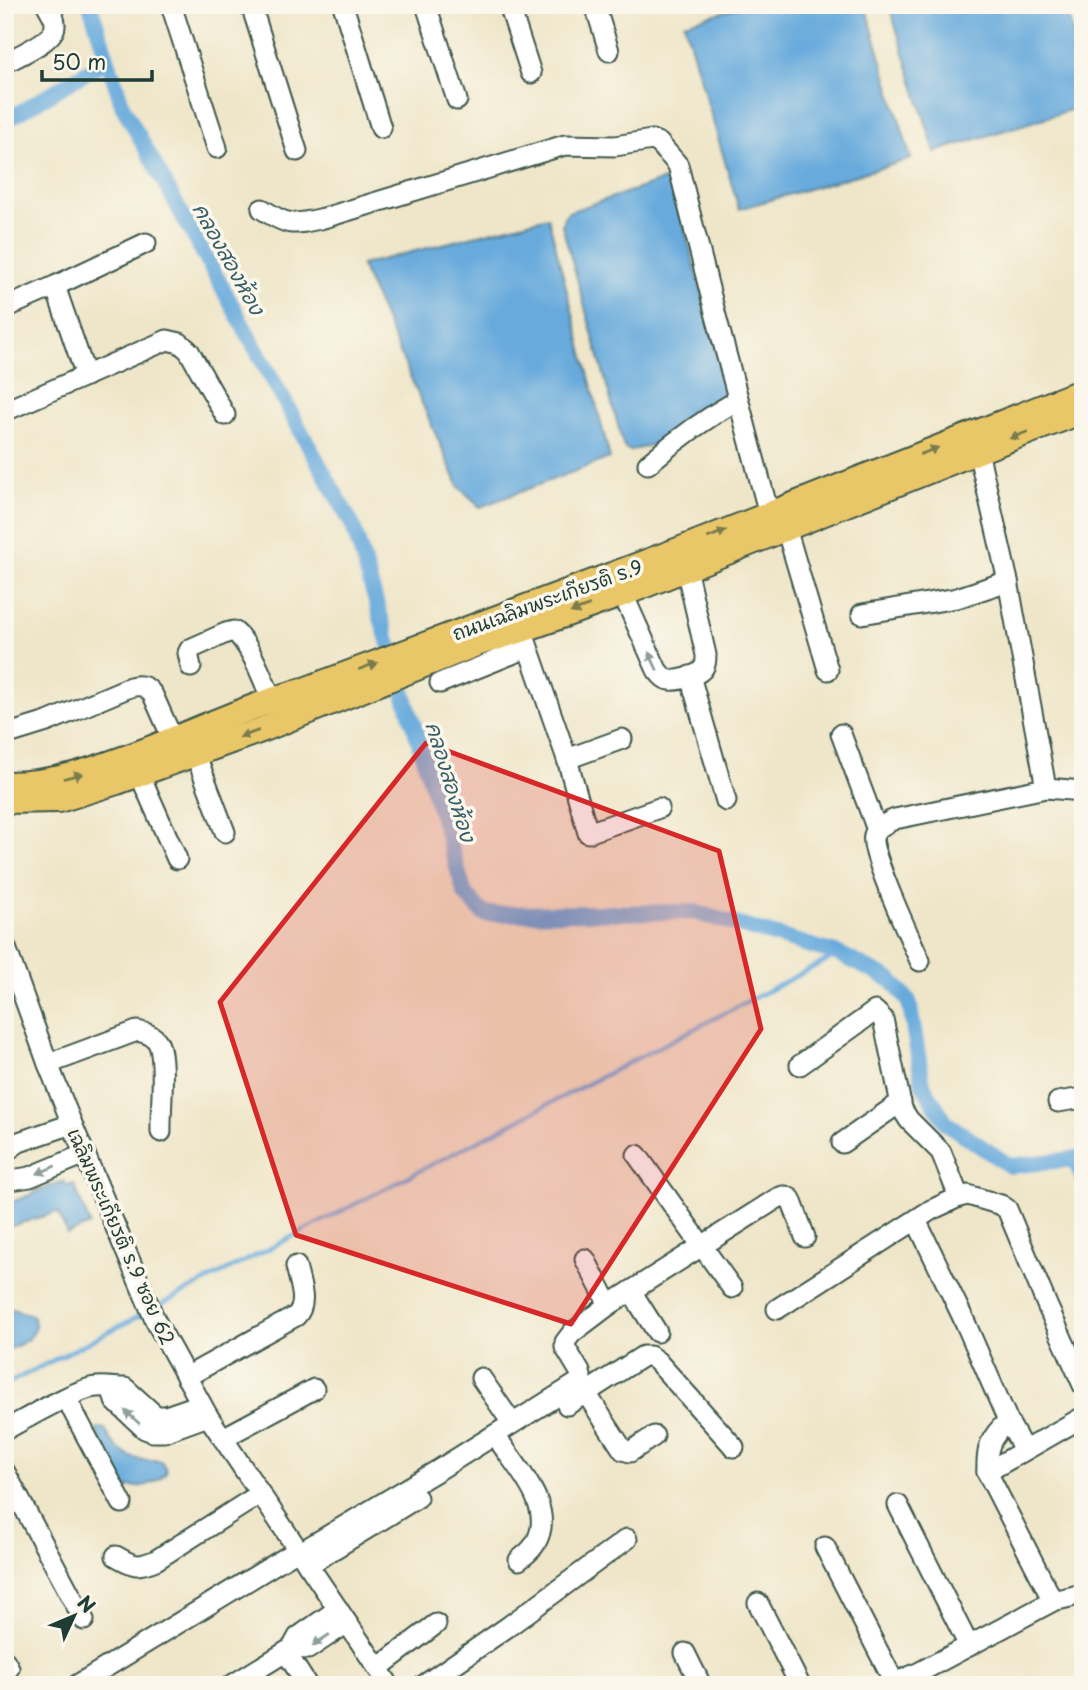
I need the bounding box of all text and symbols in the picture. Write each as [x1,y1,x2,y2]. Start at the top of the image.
scale bar [42,38,152,82]
text: 50 m [52,45,106,77]
water label: คลองสองห้อง [186,196,275,322]
one-way arrow [1008,430,1029,441]
one-way arrow [918,446,939,457]
one-way arrow [707,529,728,540]
street label: ถนนเฉลิมพระเกียรติ ร.9 [448,552,646,646]
one-way arrow [569,604,590,615]
one-way arrow [647,651,659,671]
one-way arrow [357,660,378,671]
water label: คลองสองห้อง [419,717,486,847]
one-way arrow [238,729,259,740]
one-way arrow [62,770,84,781]
street label: เฉลิมพระเกียรติ ร.9 ซอย 62 [61,1123,183,1349]
one-way arrow [35,1165,56,1176]
one-way arrow [124,1409,141,1425]
north arrow [38,1582,108,1652]
text: N [72,1588,102,1619]
one-way arrow [311,1634,331,1647]

